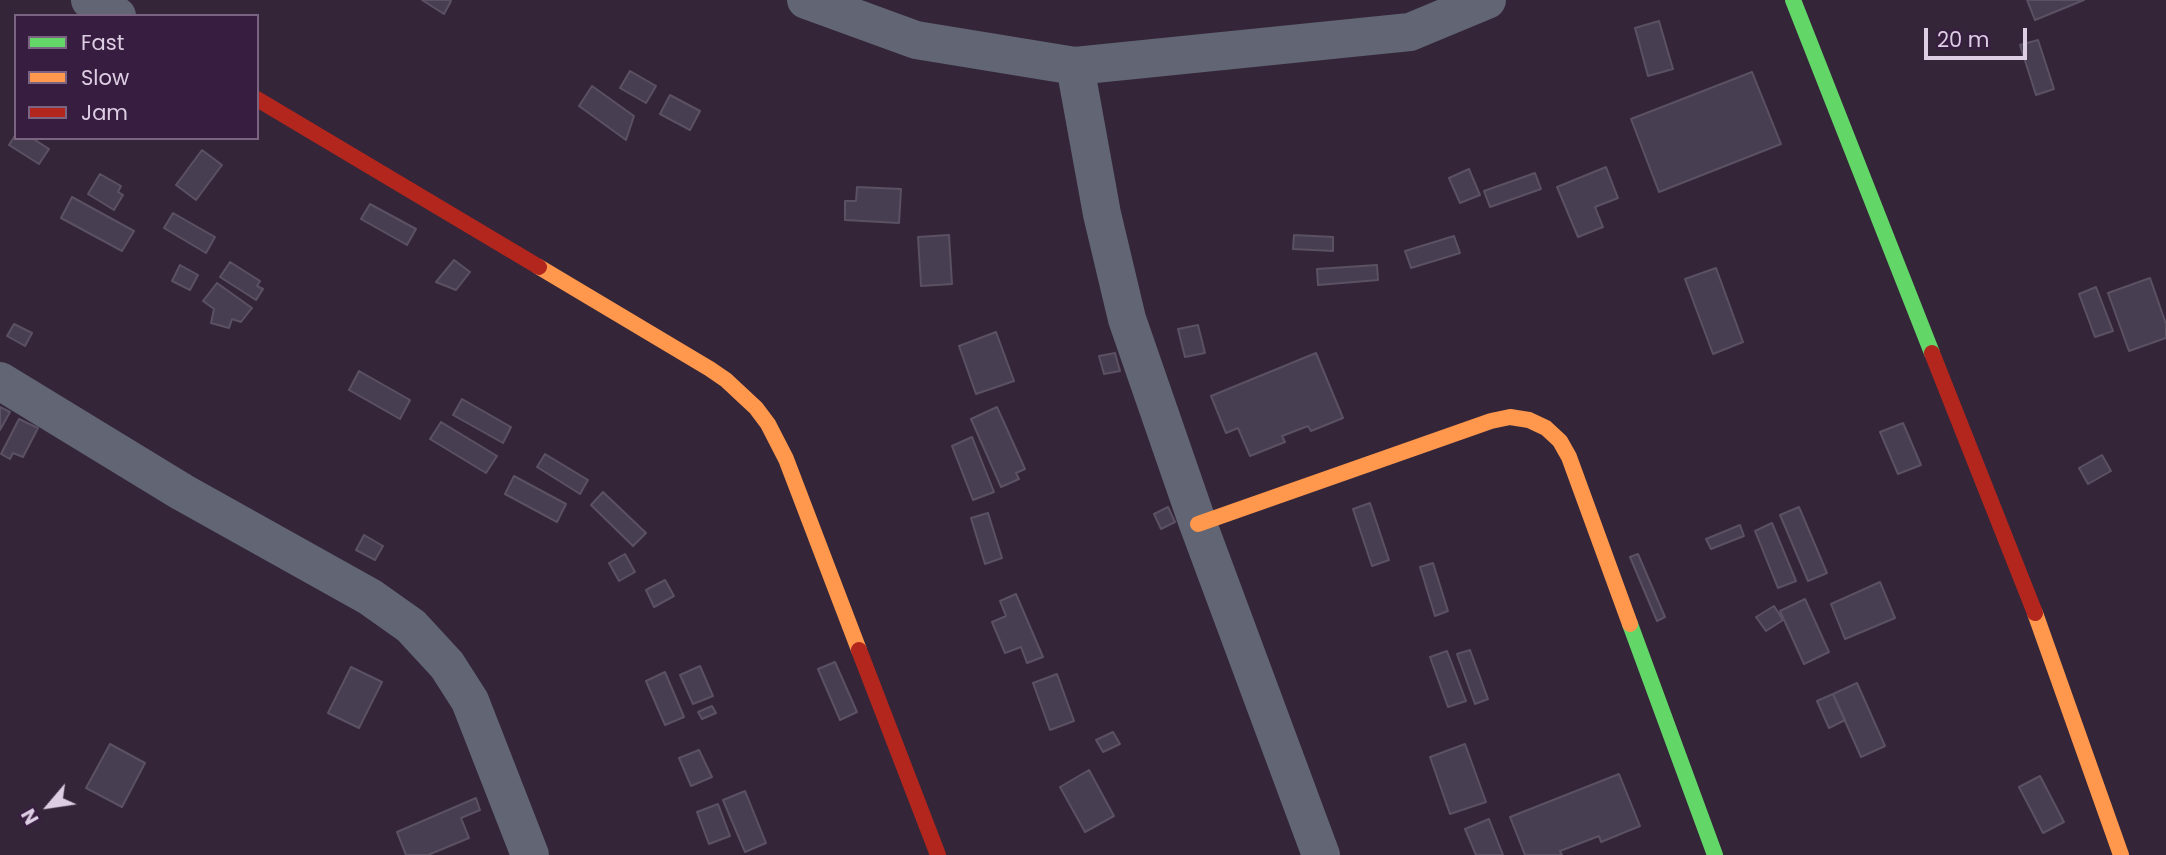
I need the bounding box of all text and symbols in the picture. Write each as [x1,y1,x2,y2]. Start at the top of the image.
legend [14,14,259,140]
scale bar [1928,14,2031,58]
text: 20 m [1937,25,1990,54]
text: Fast [81,28,124,57]
text: Slow [81,63,129,92]
text: Jam [81,98,128,127]
north arrow [14,771,84,841]
text: N [15,804,45,829]

